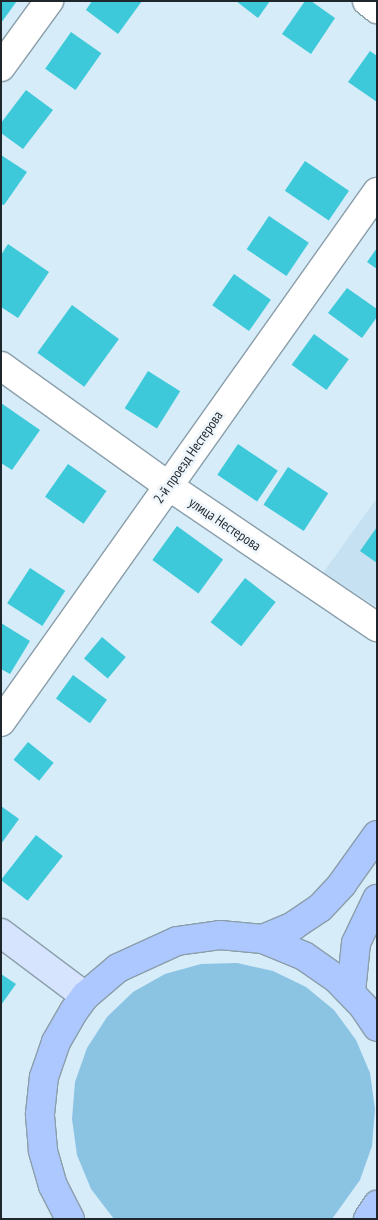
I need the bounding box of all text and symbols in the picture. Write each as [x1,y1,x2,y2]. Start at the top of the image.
street label: 2-й проезд Нестерова [150,408,226,506]
street label: улица Нестерова [186,494,264,554]

